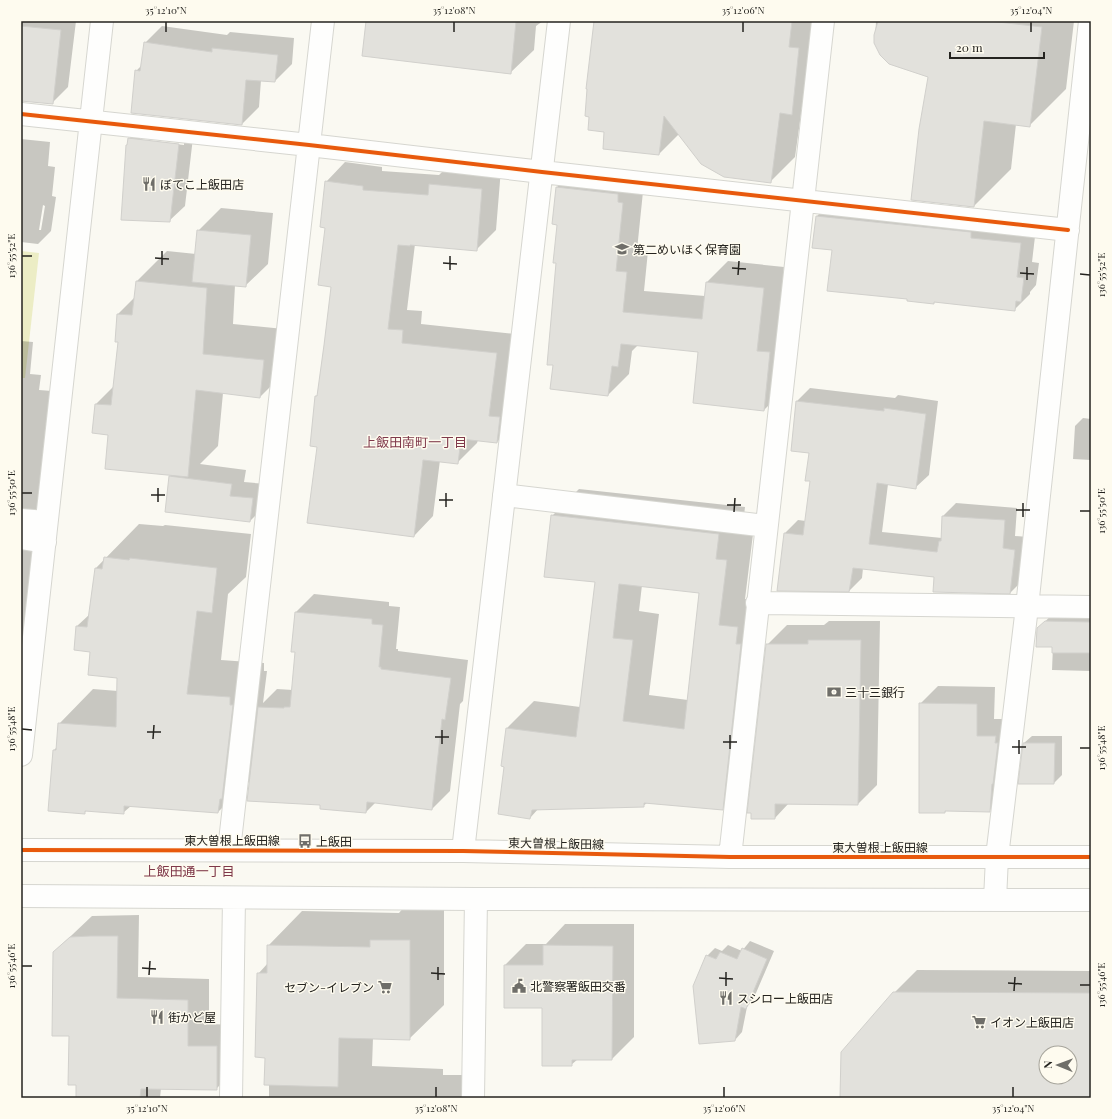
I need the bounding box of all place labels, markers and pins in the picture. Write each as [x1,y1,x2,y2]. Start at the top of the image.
restaurant icon: ぼてこ上飯田店 [141,176,157,192]
place label: ぼてこ上飯田店 [160,176,244,192]
school or university icon: 第二めいほく保育園 [614,241,630,257]
place label: 第二めいほく保育園 [633,241,741,257]
bank icon: 三十三銀行 [826,684,842,700]
place label: 三十三銀行 [845,684,905,700]
bus stop icon: 上飯田 [297,833,313,849]
place label: 上飯田 [316,833,352,849]
public building icon: 北警察署飯田交番 [511,978,527,994]
place label: 北警察署飯田交番 [530,978,626,994]
place label: セブン-イレブン [284,979,374,995]
supermarket icon: セブン-イレブン [377,979,393,995]
restaurant icon: スシロー上飯田店 [718,990,734,1006]
place label: スシロー上飯田店 [737,990,833,1006]
restaurant icon: 街かど屋 [149,1009,165,1025]
place label: 街かど屋 [168,1009,216,1025]
supermarket icon: イオン上飯田店 [971,1014,987,1030]
place label: イオン上飯田店 [990,1014,1074,1030]

